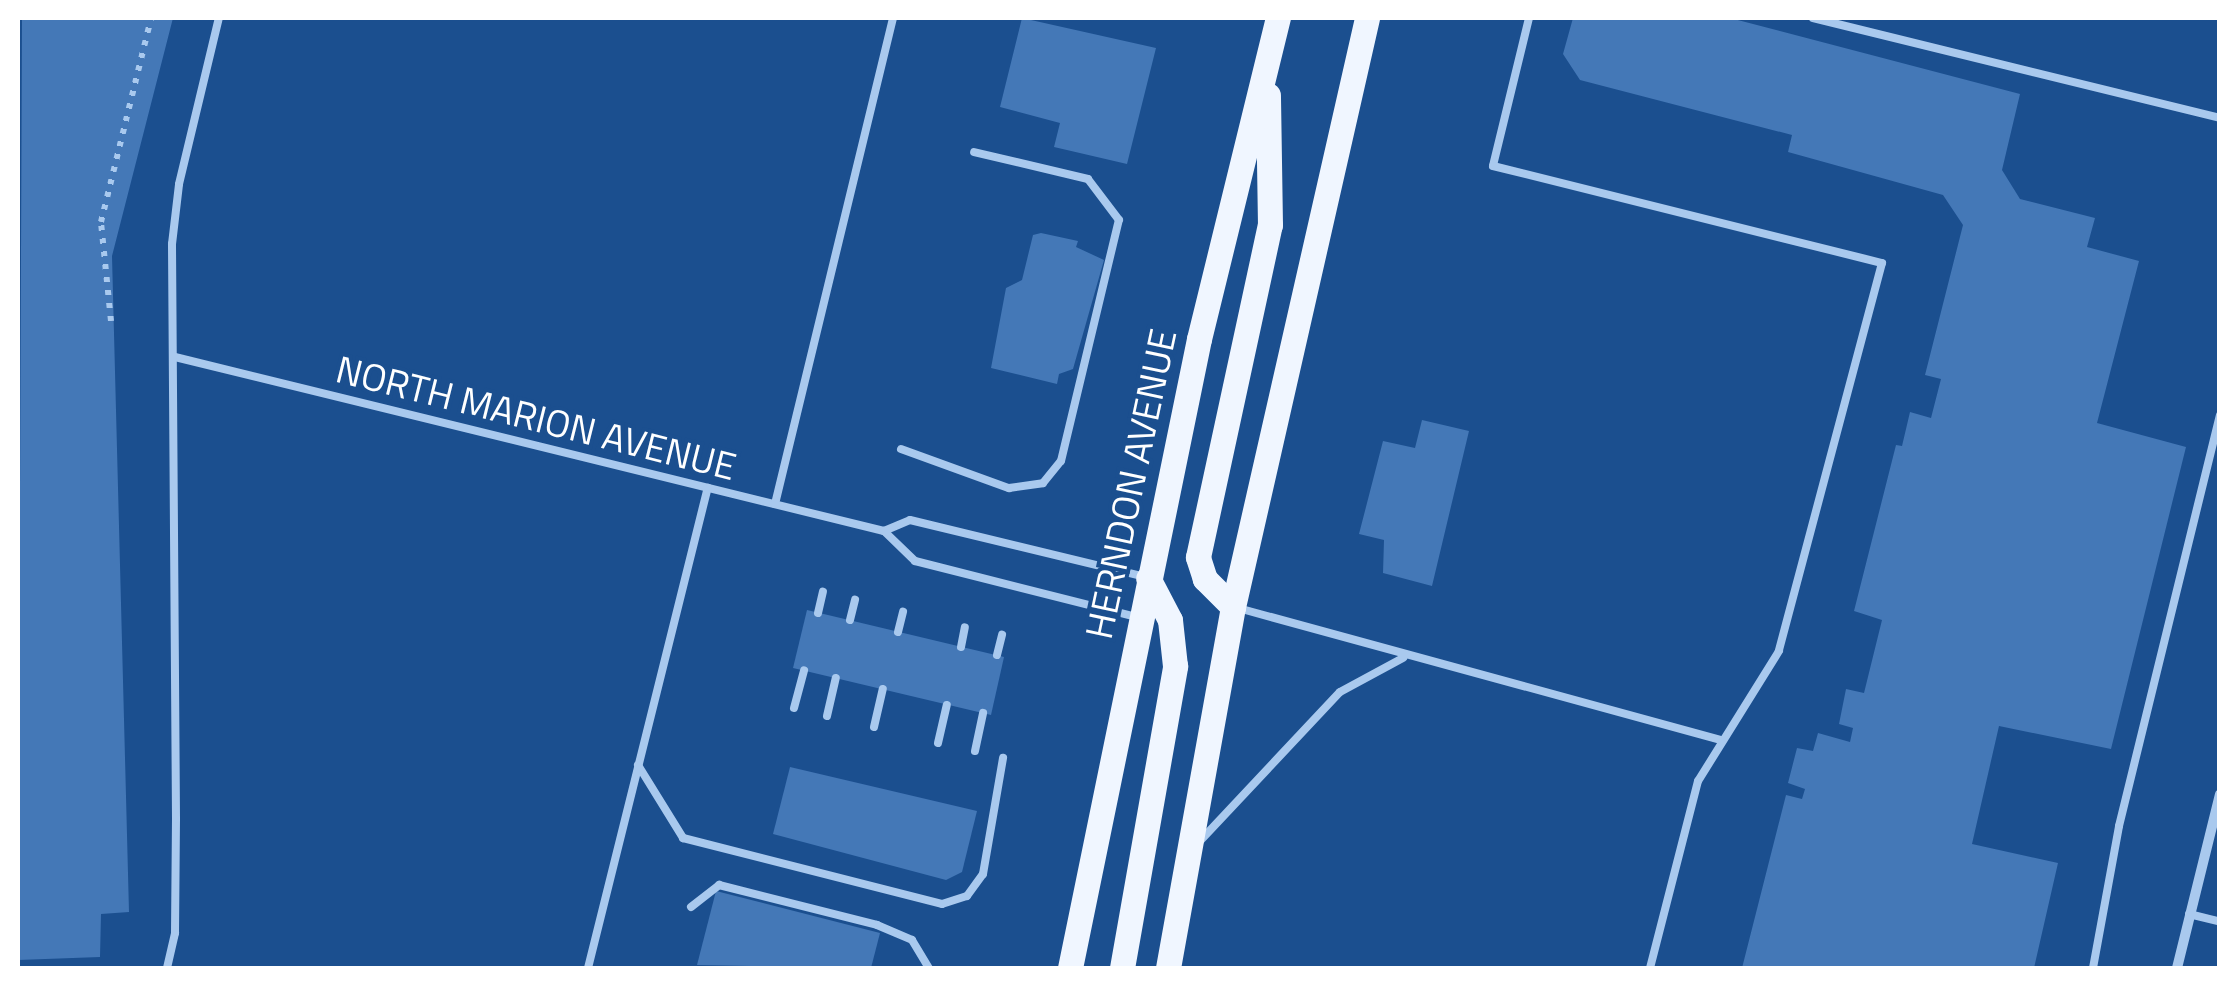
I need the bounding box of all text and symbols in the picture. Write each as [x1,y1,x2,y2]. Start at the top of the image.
street label: HERNDON AVENUE [1076,325,1186,643]
street label: NORTH MARION AVENUE [332,346,740,490]

